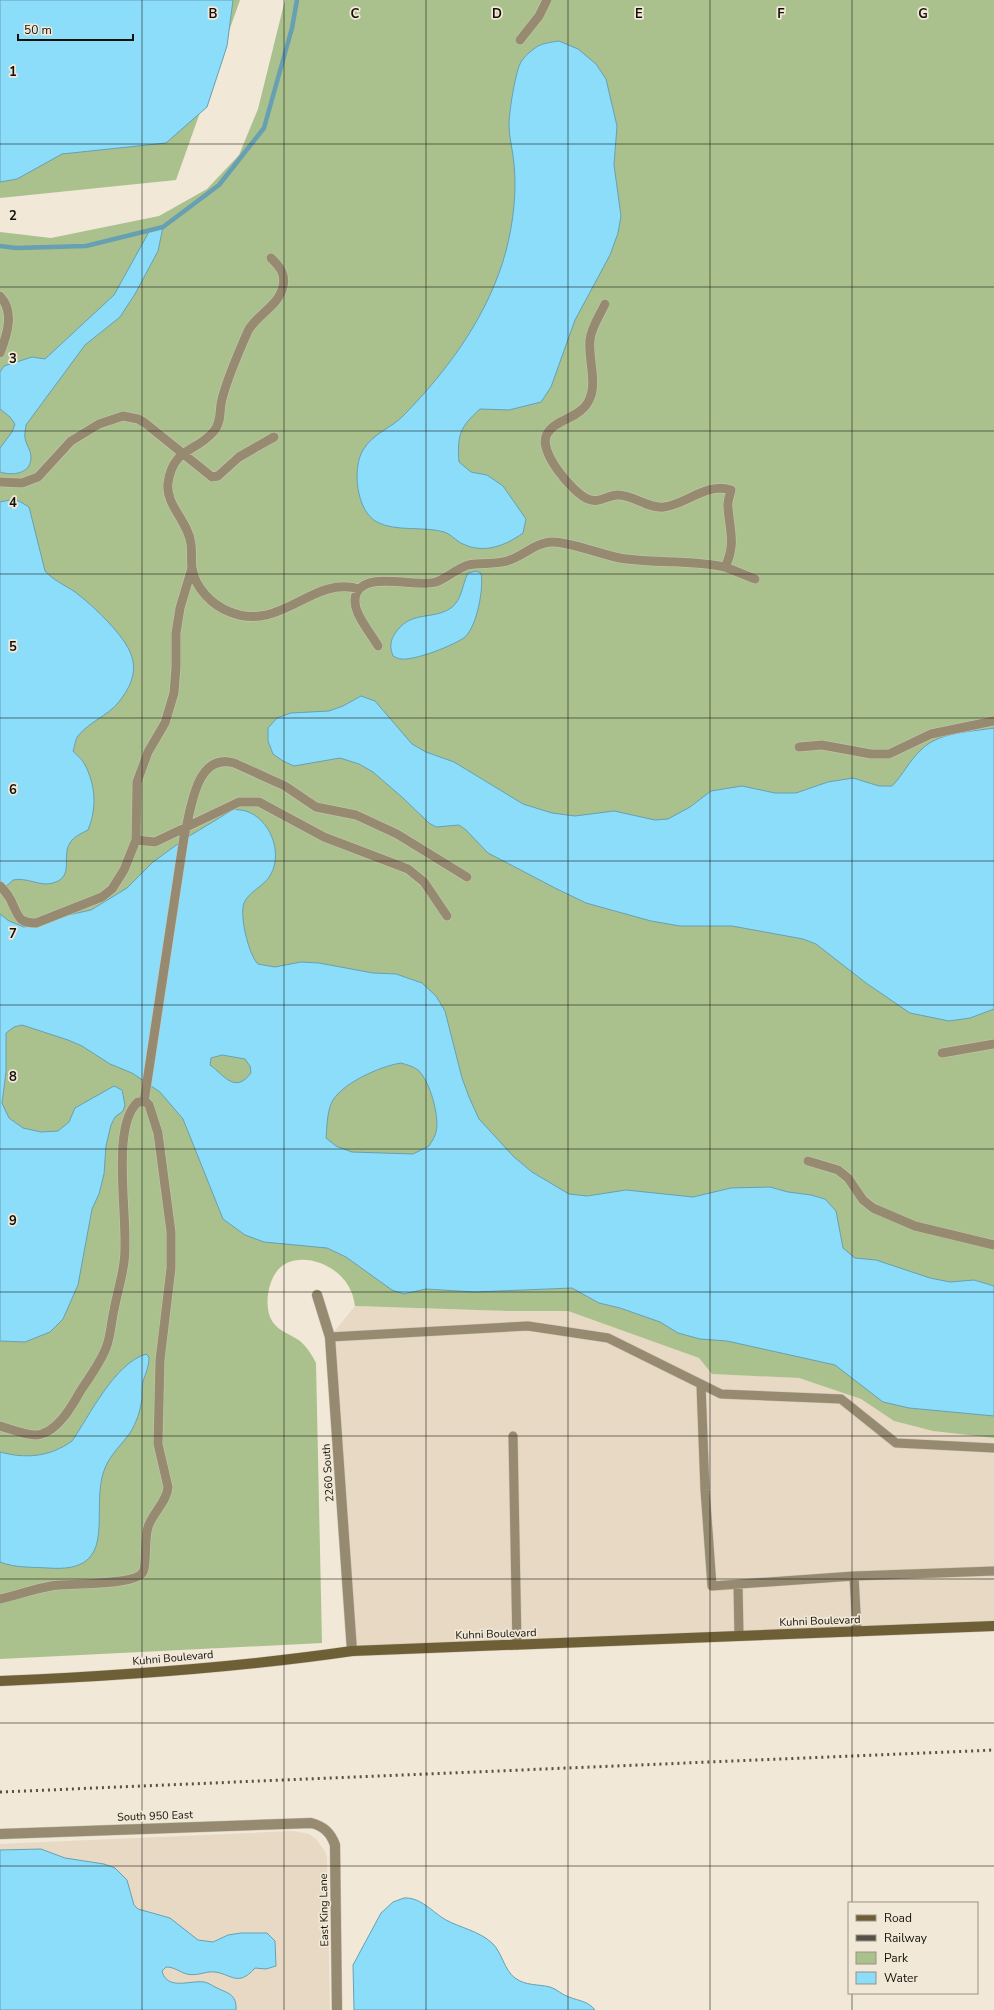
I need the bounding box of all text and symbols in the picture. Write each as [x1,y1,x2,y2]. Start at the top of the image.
text: B [209,5,218,23]
text: C [351,5,360,23]
text: D [492,5,502,23]
text: E [635,5,643,23]
text: F [777,5,785,23]
text: G [918,5,928,23]
scale bar [18,16,133,42]
text: 50 m [24,22,52,38]
text: 1 [9,63,17,81]
text: 2 [9,207,17,225]
text: 3 [9,350,17,368]
text: 4 [9,494,17,512]
text: 5 [9,638,17,656]
text: 6 [9,781,17,799]
text: 7 [9,925,17,943]
text: 8 [9,1068,17,1086]
text: 9 [9,1212,17,1230]
street label: 2260 South [318,1443,338,1503]
street label: Kuhni Boulevard [779,1612,861,1630]
street label: Kuhni Boulevard [455,1625,537,1643]
street label: Kuhni Boulevard [132,1647,214,1669]
street label: South 950 East [117,1807,193,1825]
street label: East King Lane [316,1873,332,1947]
legend [848,1902,978,1994]
text: Road [884,1910,912,1926]
text: Railway [884,1930,928,1946]
text: Park [884,1950,909,1966]
text: Water [884,1970,918,1986]

